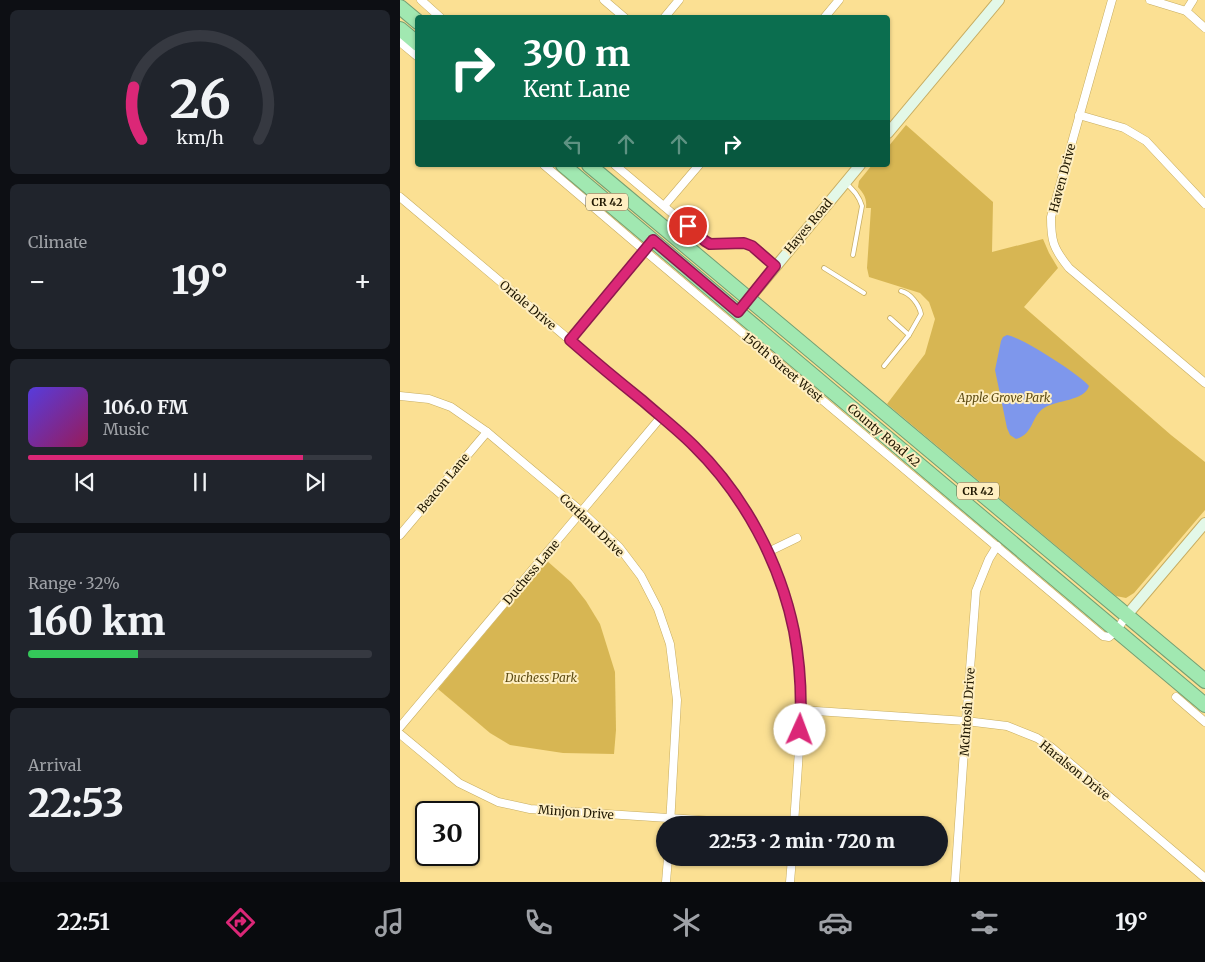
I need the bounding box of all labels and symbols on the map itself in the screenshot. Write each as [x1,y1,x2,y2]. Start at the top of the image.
street label: Haven Drive [1046,142,1078,214]
road number: CR 42 [586,193,628,210]
street label: Hayes Road [781,196,835,256]
pin [667,205,709,247]
street label: Oriole Drive [497,277,559,333]
street label: 150th Street West [740,329,827,405]
park label: Apple Grove Park [957,390,1051,405]
street label: County Road 42 [845,400,923,470]
street label: Beacon Lane [414,450,472,516]
road number: CR 42 [957,482,999,500]
street label: Cortland Drive [557,490,627,560]
street label: Duchess Lane [500,537,562,607]
street label: McIntosh Drive [956,667,978,757]
park label: Duchess Park [504,670,577,685]
position arrow [773,703,825,755]
street label: Haralson Drive [1037,737,1113,803]
speed limit sign: 30 [415,801,480,866]
street label: Minjon Drive [538,802,614,822]

